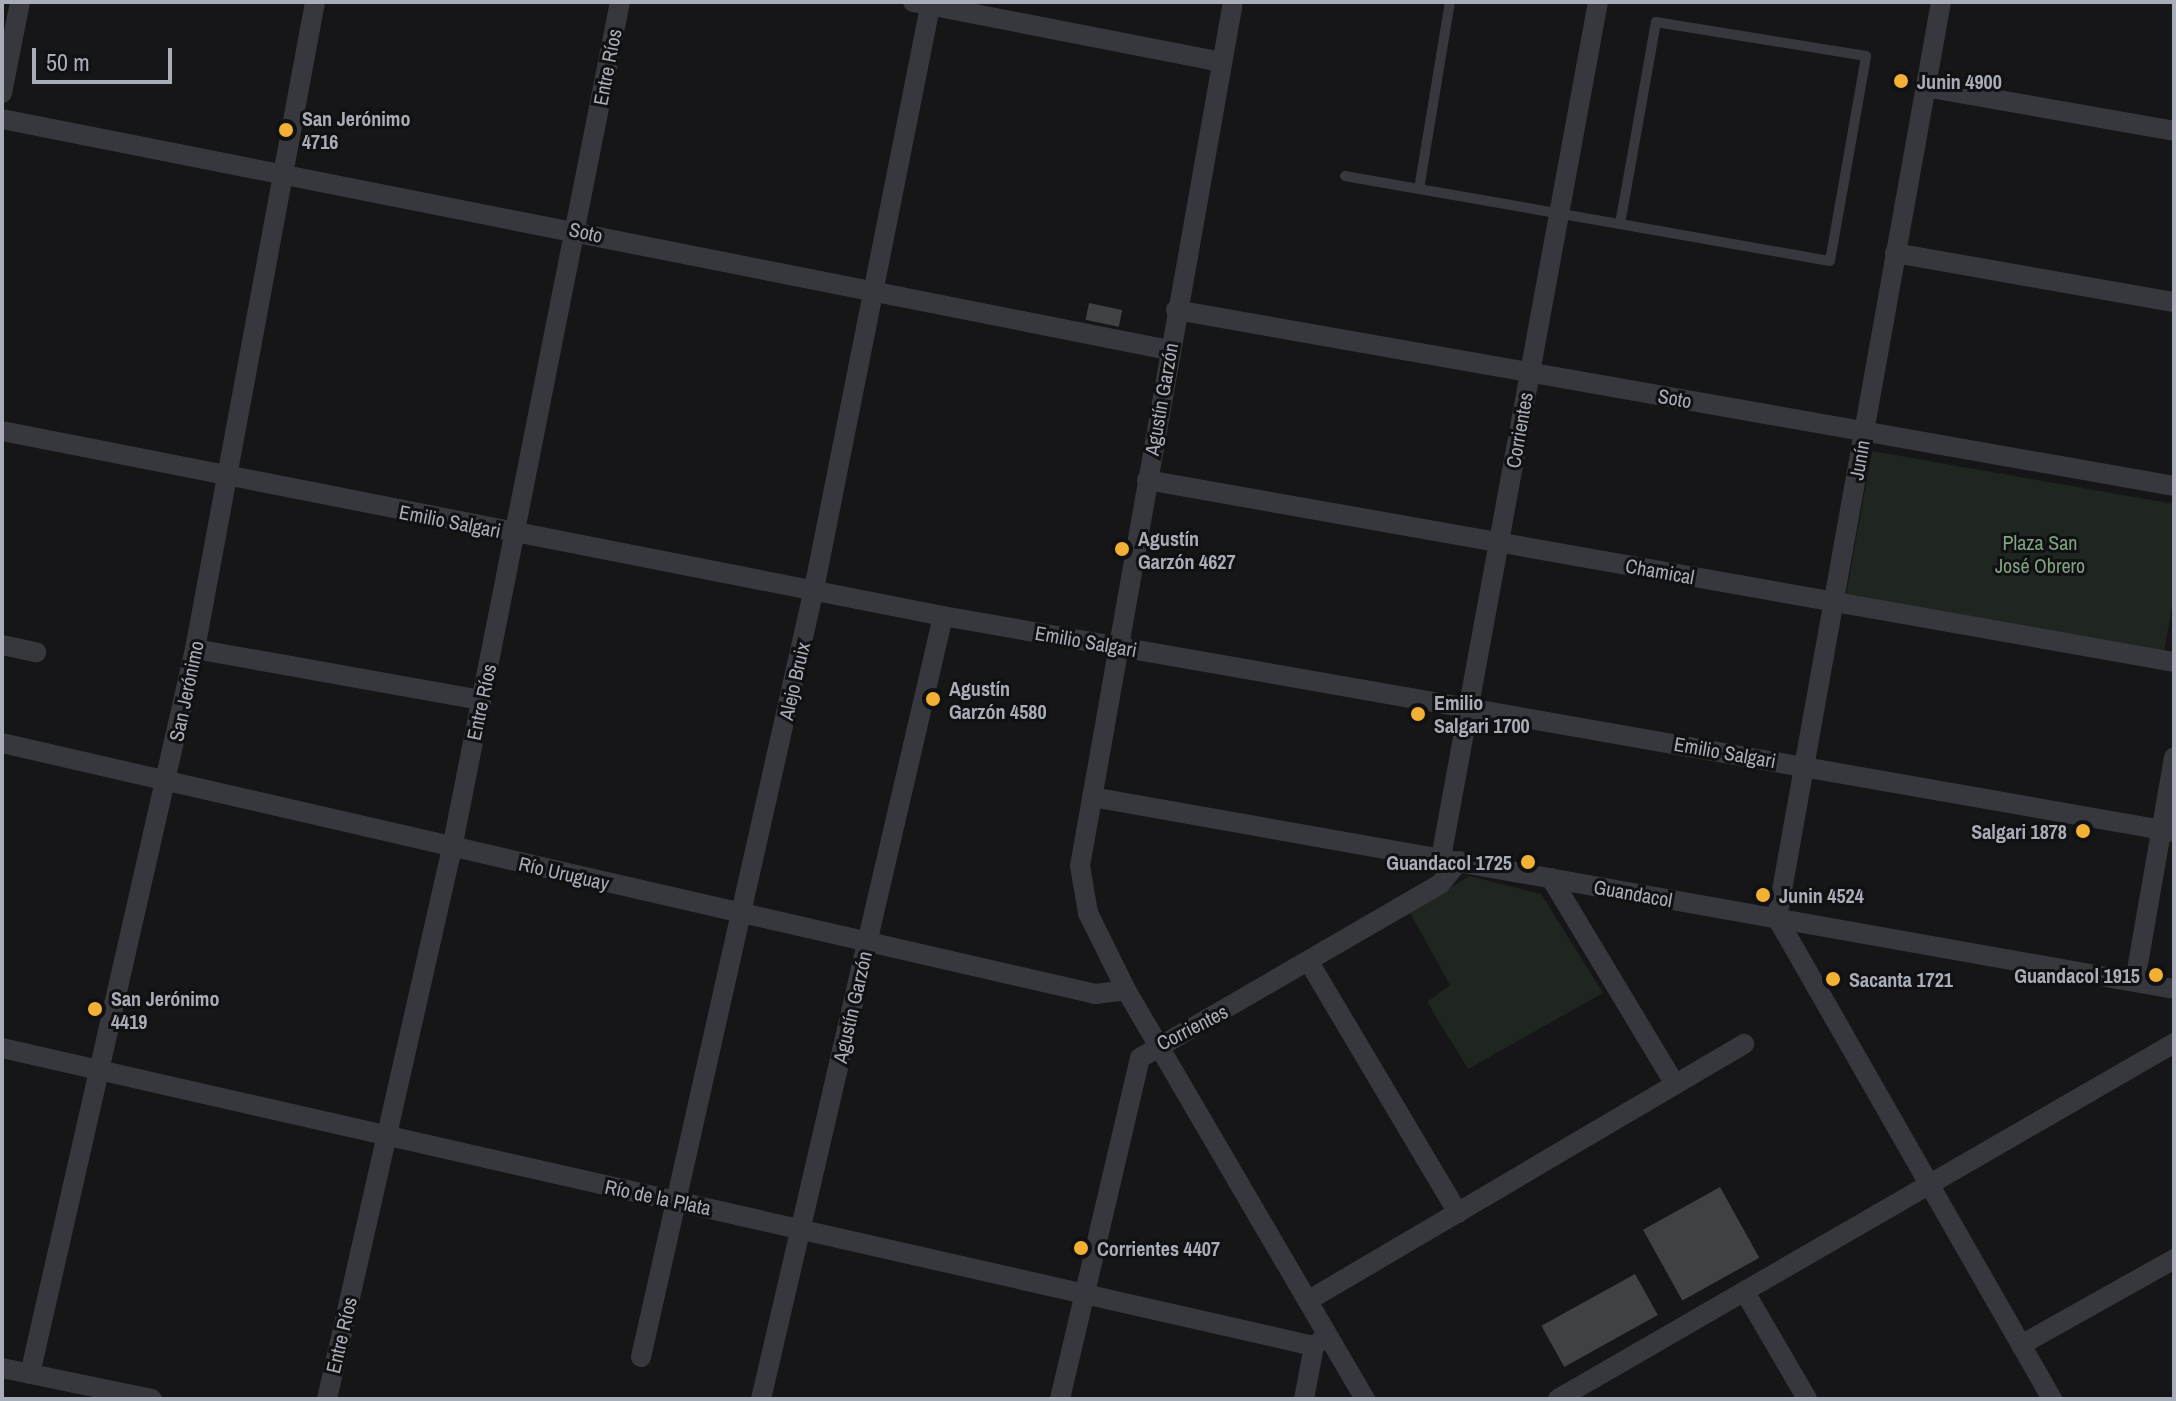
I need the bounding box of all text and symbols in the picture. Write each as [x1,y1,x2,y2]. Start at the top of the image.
street label: Entre Ríos [588,27,626,107]
scale bar [36,32,176,82]
text: 50 m [46,46,90,78]
place label: Junin 4900 [1917,69,2002,93]
marker: Junin 4900 [1892,72,1910,90]
place label: San Jerónimo 4716 [302,106,410,153]
marker: San Jerónimo 4716 [277,121,295,139]
street label: Soto [567,217,605,247]
street label: Agustín Garzón [1139,341,1183,457]
street label: Soto [1656,383,1694,413]
street label: Corrientes [1501,390,1537,470]
street label: Junín [1844,438,1874,482]
street label: Emilio Salgari [397,499,503,543]
place label: Agustín Garzón 4627 [1138,526,1236,573]
park label: Plaza San José Obrero [1995,531,2085,578]
marker: Agustín Garzón 4627 [1113,540,1131,558]
street label: Chamical [1624,553,1696,589]
street label: Emilio Salgari [1033,620,1139,662]
street label: San Jerónimo [164,639,208,743]
street label: Alejo Bruix [773,640,815,722]
street label: Entre Ríos [461,662,501,742]
place label: Agustín Garzón 4580 [949,676,1047,723]
marker: Agustín Garzón 4580 [924,690,942,708]
place label: Emilio Salgari 1700 [1434,690,1530,737]
marker: Emilio Salgari 1700 [1409,705,1427,723]
street label: Emilio Salgari [1672,731,1778,773]
place label: Salgari 1878 [1971,819,2067,843]
marker: Salgari 1878 [2074,822,2092,840]
place label: Guandacol 1725 [1386,850,1512,874]
street label: Río Uruguay [516,851,612,895]
marker: Guandacol 1725 [1519,853,1537,871]
street label: Guandacol [1592,874,1674,912]
place label: Junin 4524 [1779,883,1864,907]
marker: Junin 4524 [1754,886,1772,904]
street label: Agustín Garzón [827,949,877,1065]
place label: Guandacol 1915 [2014,963,2140,987]
marker: Guandacol 1915 [2147,966,2165,984]
place label: Sacanta 1721 [1849,967,1953,991]
marker: Sacanta 1721 [1824,970,1842,988]
place label: San Jerónimo 4419 [111,986,219,1033]
street label: Corrientes [1152,999,1232,1055]
marker: San Jerónimo 4419 [86,1000,104,1018]
street label: Río de la Plata [603,1174,713,1220]
place label: Corrientes 4407 [1097,1236,1220,1260]
marker: Corrientes 4407 [1072,1239,1090,1257]
street label: Entre Ríos [321,1295,361,1375]

